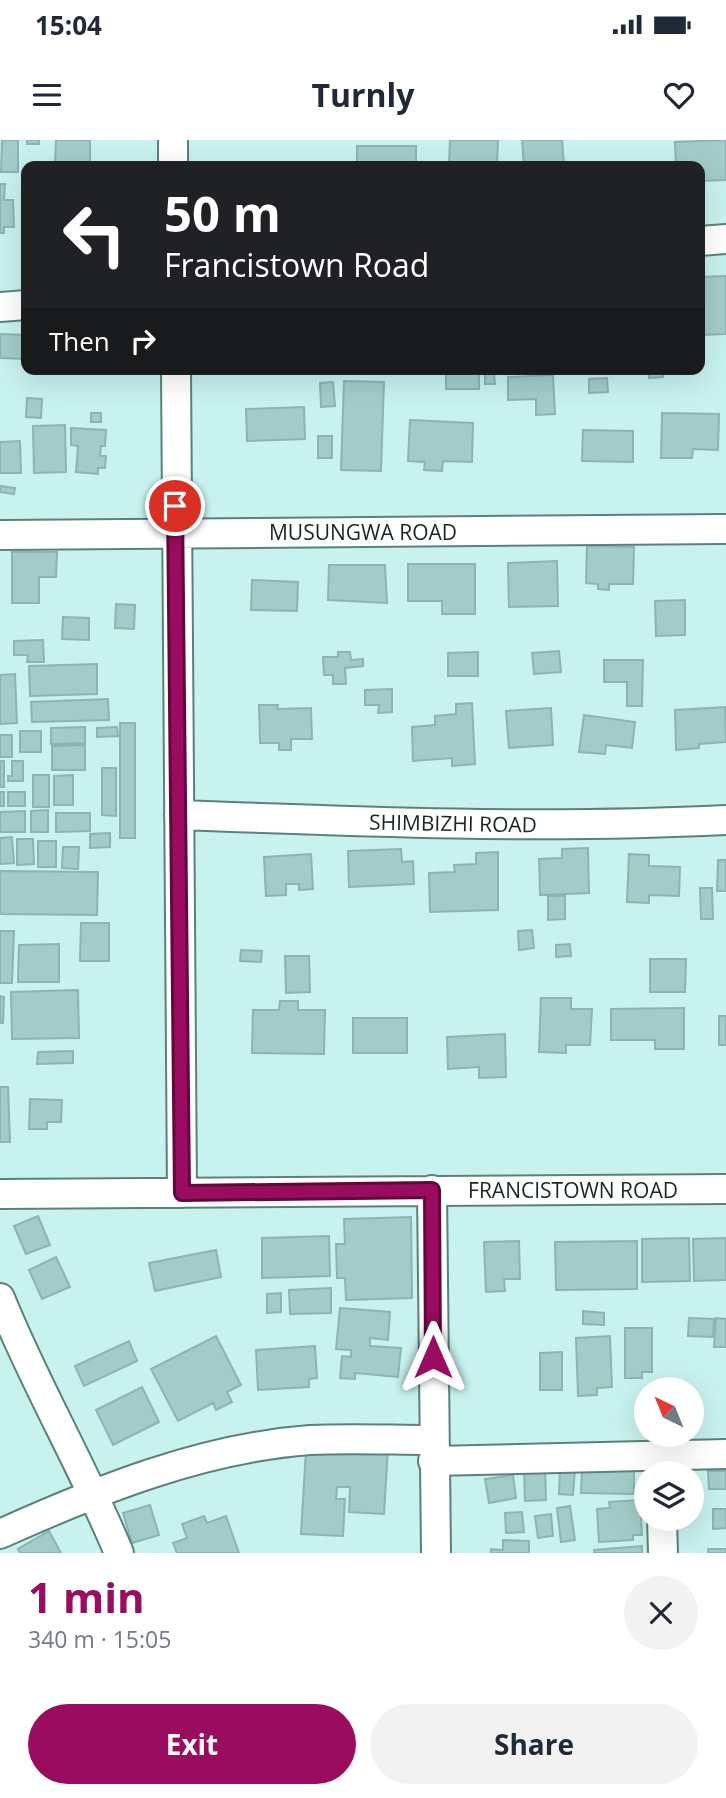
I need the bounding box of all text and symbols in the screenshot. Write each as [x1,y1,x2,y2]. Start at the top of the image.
text: 15:04 [35,7,102,43]
text: Turnly [311,73,415,116]
icon: menu [28,76,66,114]
icon: heart [660,76,698,114]
text: 50 m [164,180,281,246]
icon: left [49,189,140,280]
text: Francistown Road [164,243,429,286]
icon: right [124,322,162,360]
text: Then [49,323,110,359]
pin [145,476,205,536]
icon: arrive [156,487,194,525]
street label: MUSUNGWA ROAD [269,518,457,546]
street label: SHIMBIZHI ROAD [369,808,537,838]
street label: FRANCISTOWN ROAD [468,1176,678,1204]
position arrow [396,1320,470,1394]
north arrow [634,1377,704,1447]
map controls [634,1377,704,1531]
button: layers [634,1461,704,1531]
text: 1 min [28,1568,145,1625]
button: close [624,1576,698,1650]
text: 340 m · 15:05 [28,1623,171,1655]
button: Exit [28,1704,356,1784]
button: Share [370,1704,698,1784]

